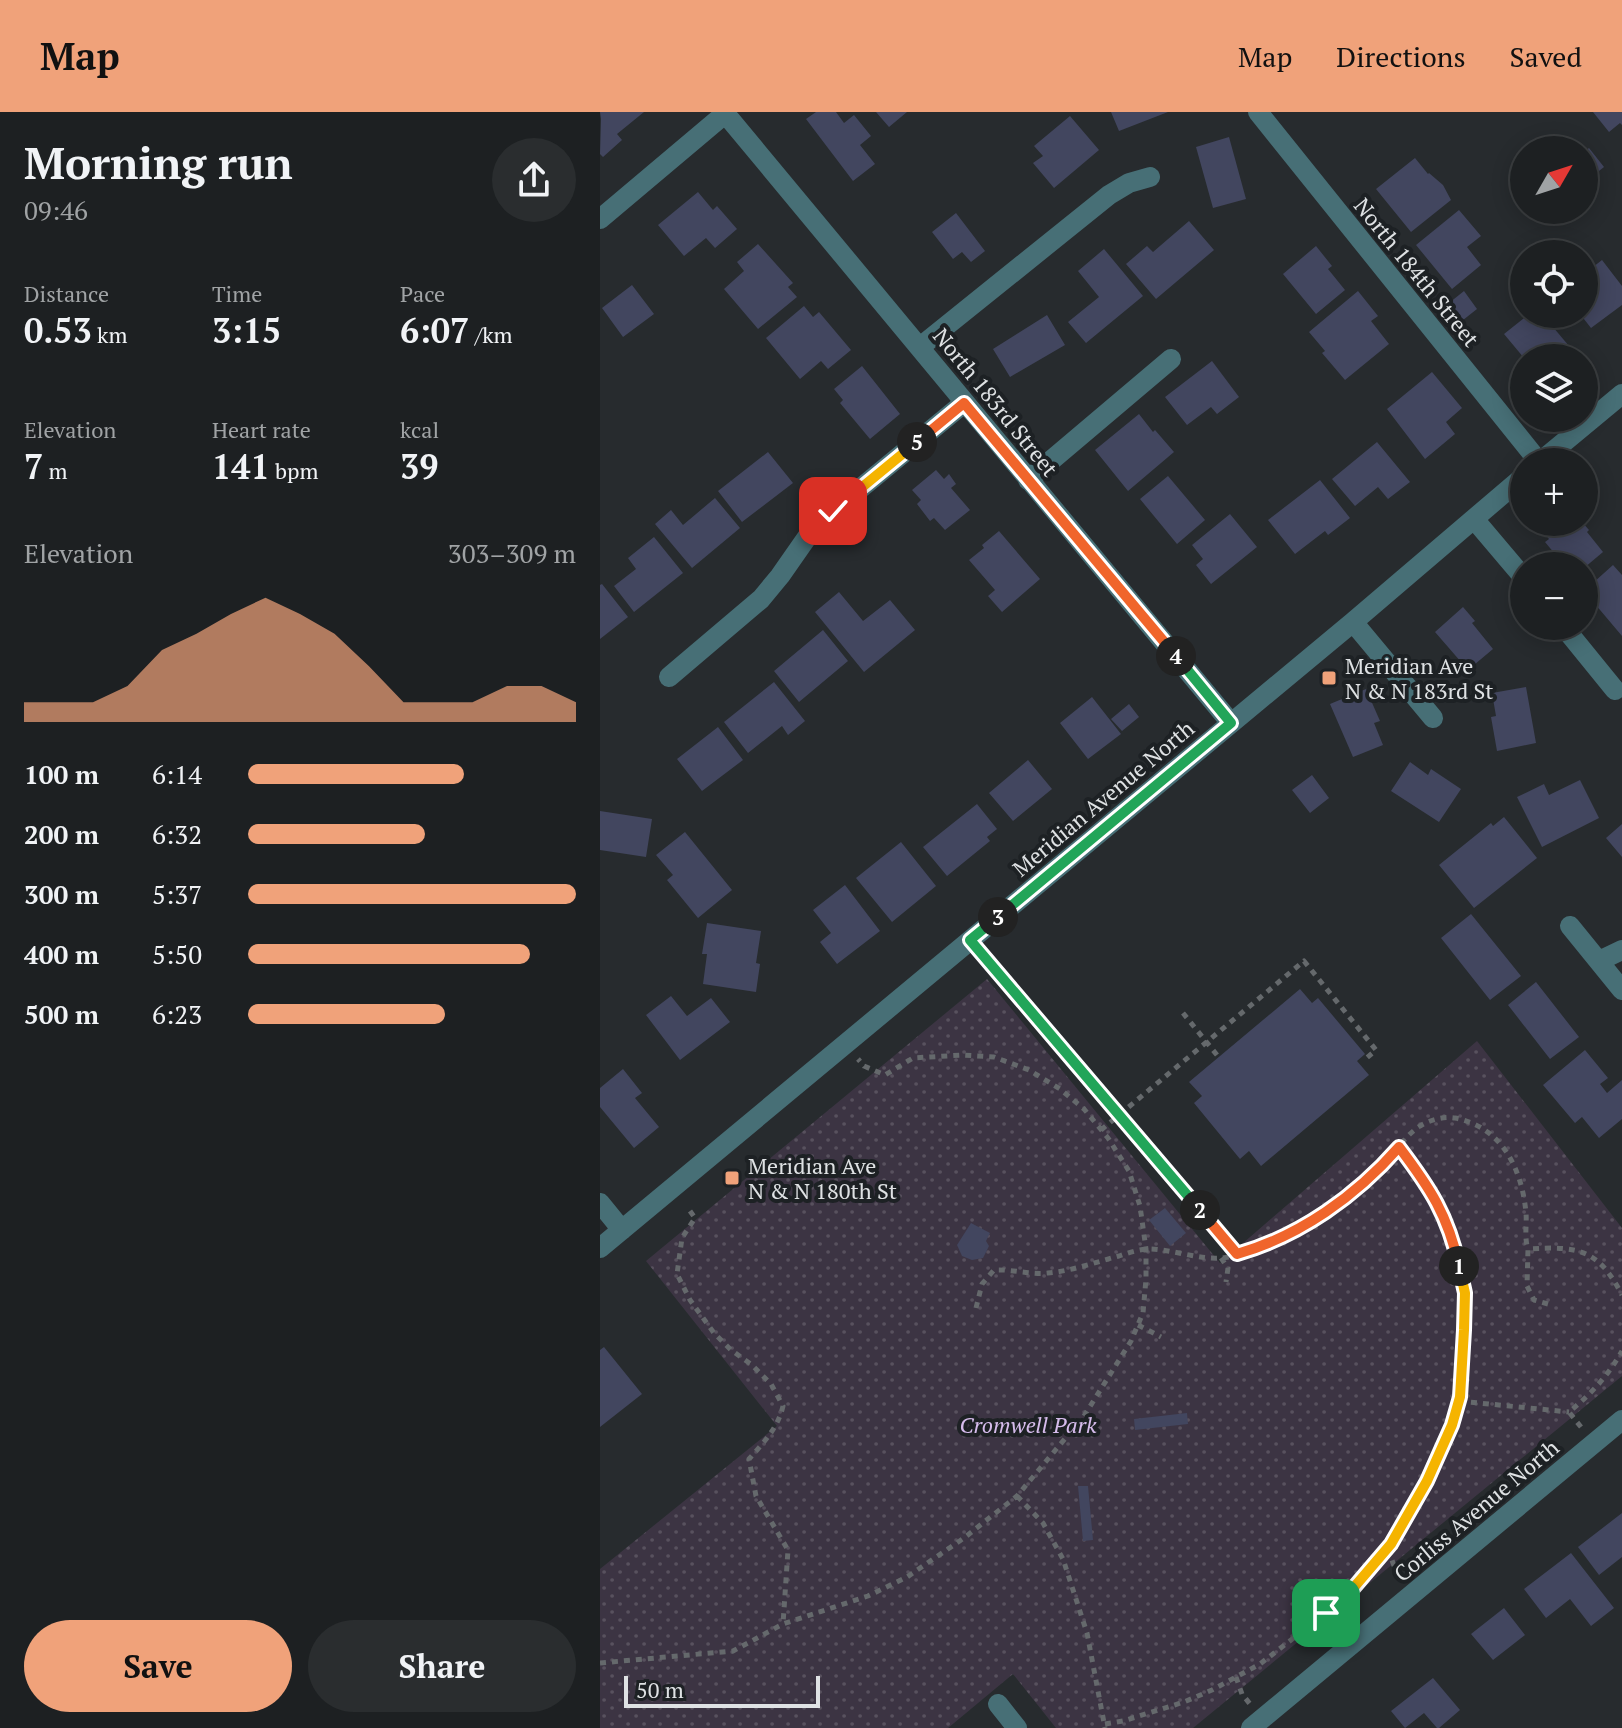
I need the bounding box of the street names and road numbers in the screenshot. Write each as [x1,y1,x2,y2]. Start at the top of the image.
street label: North 184th Street [1348,192,1486,352]
street label: North 183rd Street [927,322,1065,482]
street label: Meridian Avenue North [1006,713,1200,882]
street label: Corliss Avenue North [1388,1432,1565,1588]

